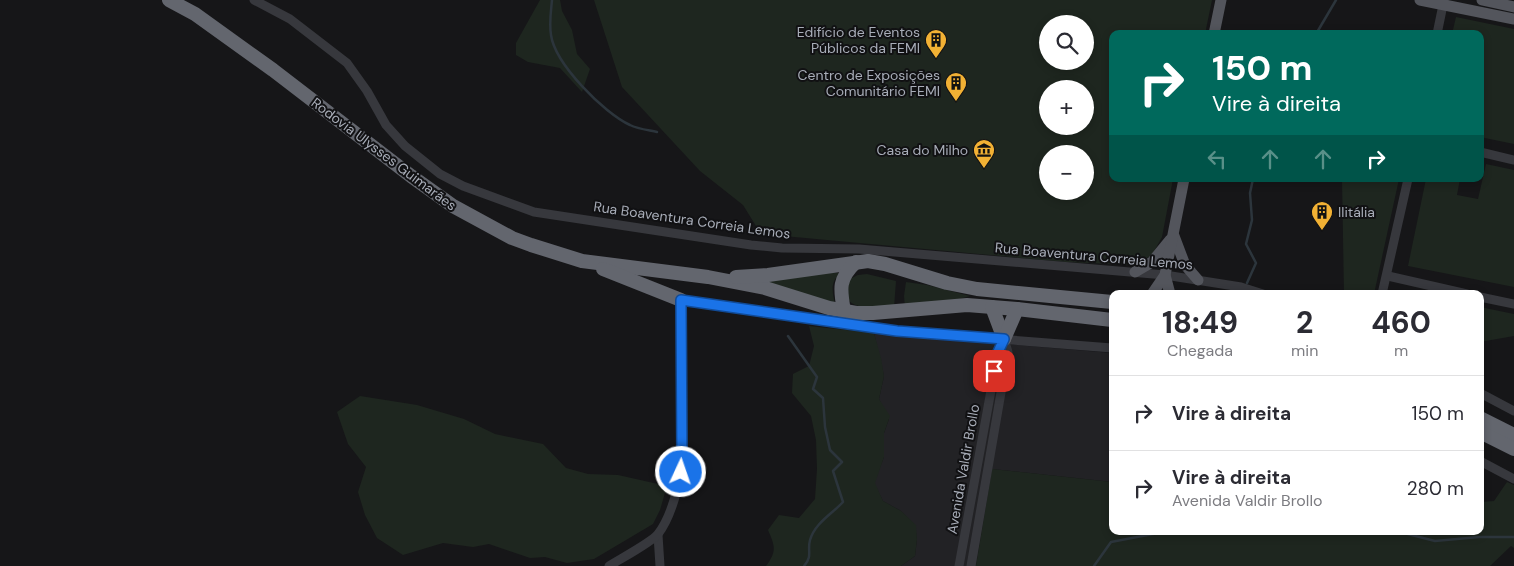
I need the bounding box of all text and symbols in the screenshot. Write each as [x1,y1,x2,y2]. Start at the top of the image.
map controls [1039,15,1094,200]
button: search [1039,15,1094,70]
place label: Edifício de Eventos Públicos da FEMI [797,23,920,57]
building icon: Edifício de Eventos Públicos da FEMI [924,28,948,59]
text: 150 m [1212,45,1312,91]
icon: right [1129,50,1194,115]
place label: Centro de Exposições Comunitário FEMI [797,66,940,100]
building icon: Centro de Exposições Comunitário FEMI [944,71,968,102]
button: + [1039,80,1094,135]
text: Vire à direita [1212,89,1341,118]
street label: Rodovia Ulysses Guimarães [308,93,460,215]
museum icon: Casa do Milho [972,138,996,169]
place label: Casa do Milho [877,141,968,159]
button: − [1039,145,1094,200]
icon: left [1203,145,1231,173]
icon: ahead [1256,145,1284,173]
icon: ahead [1309,145,1337,173]
icon: right [1362,145,1390,173]
street label: Rua Boaventura Correia Lemos [592,197,792,243]
building icon: Ilitália [1310,200,1334,231]
place label: Ilitália [1338,203,1375,221]
street label: Rua Boaventura Correia Lemos [994,238,1194,274]
text: 18:49 [1162,303,1238,342]
text: 2 [1296,303,1313,342]
text: 460 [1371,303,1431,342]
text: Chegada [1167,340,1233,361]
text: min [1291,340,1318,361]
text: m [1394,340,1408,361]
pin [973,350,1015,392]
icon: arrive [980,357,1008,385]
icon: right [1129,399,1157,427]
text: Vire à direita [1172,401,1291,426]
text: 150 m [1412,401,1464,426]
street label: Avenida Valdir Brollo [943,403,983,535]
position arrow [654,445,706,497]
text: Vire à direita [1172,465,1291,490]
icon: right [1129,474,1157,502]
text: 280 m [1407,476,1464,501]
text: Avenida Valdir Brollo [1172,490,1322,511]

